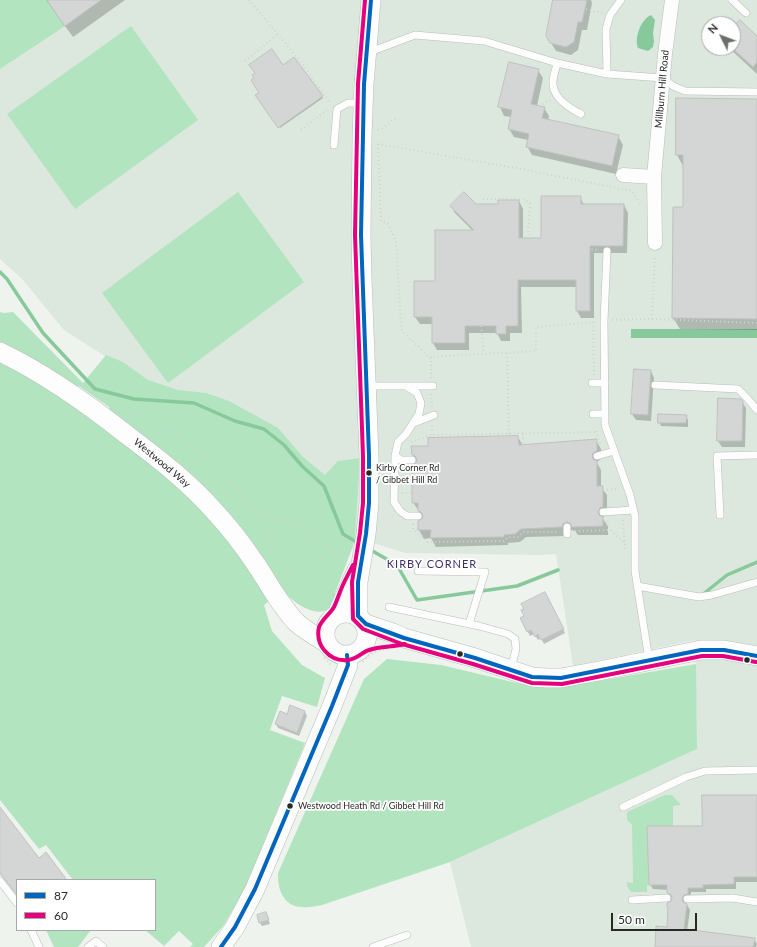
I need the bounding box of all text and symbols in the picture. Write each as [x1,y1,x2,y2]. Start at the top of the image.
north arrow [701,16,741,56]
text: N [705,21,720,36]
street label: Millburn Hill Road [653,49,671,129]
street label: Westwood Way [131,436,193,490]
place label: Kirby Corner Rd / Gibbet Hill Rd [376,463,439,484]
marker: Kirby Corner Rd / Gibbet Hill Rd [364,468,374,478]
district label: KIRBY CORNER [387,557,477,571]
unlabelled marker [455,649,465,659]
unlabelled marker [742,655,752,665]
marker: Westwood Heath Rd / Gibbet Hill Rd [285,801,295,811]
place label: Westwood Heath Rd / Gibbet Hill Rd [298,801,444,811]
legend [16,879,156,931]
text: 87 [54,888,68,903]
scale bar [613,905,699,931]
text: 60 [54,908,68,923]
text: 50 m [618,912,645,927]

